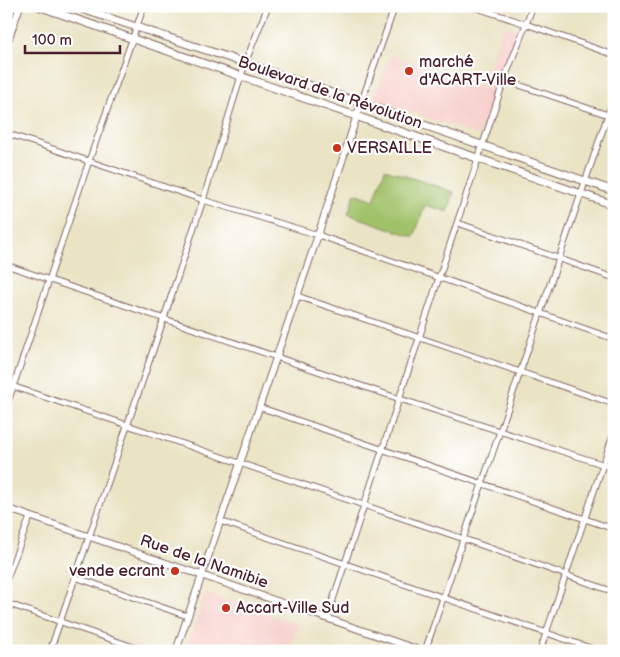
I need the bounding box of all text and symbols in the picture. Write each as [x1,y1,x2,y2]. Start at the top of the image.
scale bar [25,22,120,54]
text: 100 m [32,31,72,50]
street label: Boulevard de la Révolution [235,52,425,134]
place label: marché d'ACART-Ville [419,53,517,90]
marker: marché d'ACART-Ville [403,65,415,77]
place label: VERSAILLE [347,139,432,158]
marker: VERSAILLE [331,142,343,154]
street label: Rue de la Namibie [137,531,271,593]
place label: vende ecrant [69,562,165,581]
marker: vende ecrant [169,565,181,577]
place label: Accart-Ville Sud [236,599,349,618]
marker: Accart-Ville Sud [220,602,232,614]

